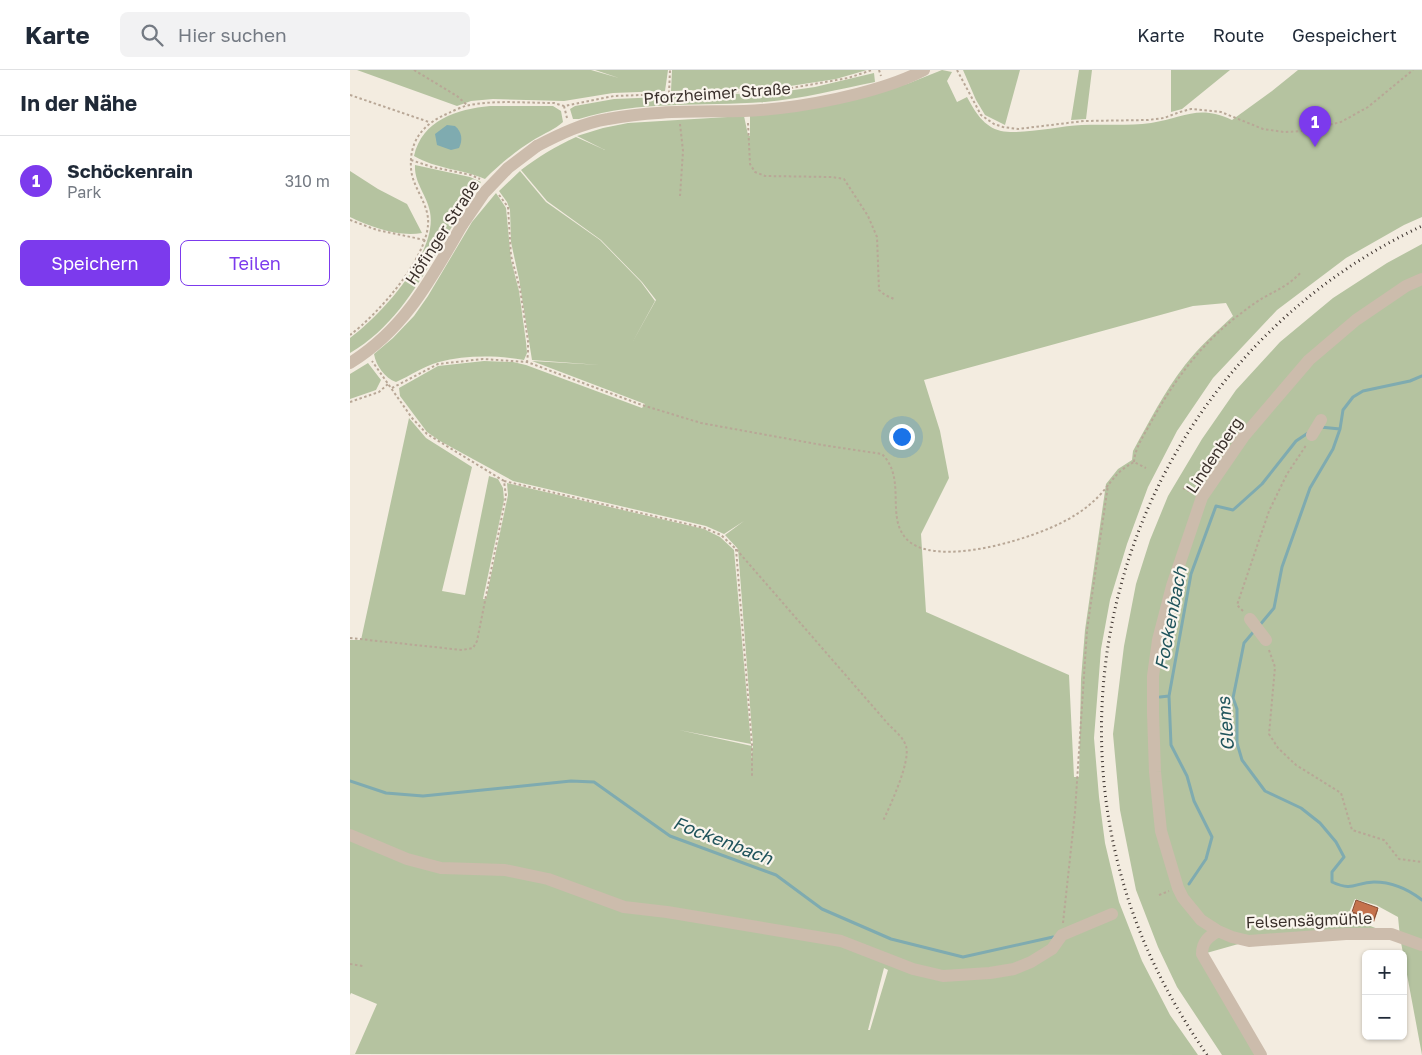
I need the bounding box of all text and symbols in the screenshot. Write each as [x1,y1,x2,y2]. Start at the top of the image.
search box [120,12,470,57]
text: Karte [25,20,90,49]
icon: search [138,21,166,49]
text: Hier suchen [178,23,287,46]
text: Karte [1137,24,1185,46]
text: Route [1213,24,1264,46]
text: Gespeichert [1292,24,1397,46]
street label: Pforzheimer Straße [643,78,791,108]
text: In der Nähe [20,90,137,116]
pin: 1 [1299,106,1331,147]
text: Schöckenrain [67,159,193,182]
text: 1 [32,171,40,191]
text: 310 m [285,171,330,191]
street label: Höfinger Straße [401,176,483,288]
text: Park [67,182,102,202]
button: Speichern [20,240,170,286]
button: Teilen [180,240,330,286]
street label: Lindenberg [1181,413,1247,497]
your location [889,424,915,450]
water label: Fockenbach [1149,564,1191,671]
water label: Glems [1212,695,1238,752]
water label: Fockenbach [670,811,777,869]
street label: Felsensägmühle [1245,908,1373,932]
map controls [1362,950,1407,1040]
button: + [1362,950,1407,995]
button: − [1362,995,1407,1040]

